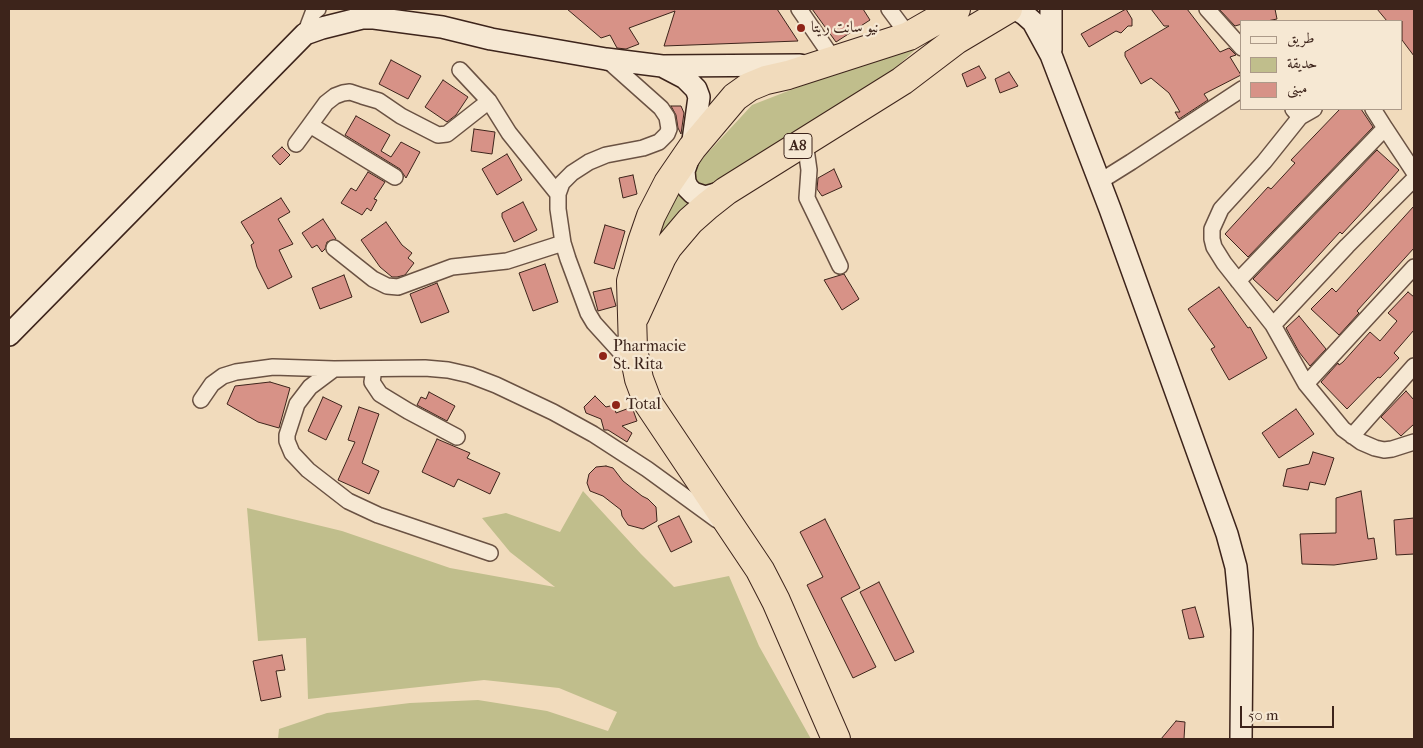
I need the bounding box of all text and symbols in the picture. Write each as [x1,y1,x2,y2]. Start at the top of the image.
place label: نيو سانت ريتا [811,18,879,38]
legend [1240,20,1403,110]
marker: نيو سانت ريتا [795,22,807,34]
text: طريق [1287,29,1314,47]
text: حديقة [1287,54,1317,72]
text: مبنى [1287,79,1307,97]
road number: A8 [784,134,812,158]
place label: Pharmacie St. Rita [613,337,686,375]
marker: Pharmacie St. Rita [597,350,609,362]
place label: Total [626,395,661,415]
marker: Total [610,399,622,411]
scale bar [1243,696,1337,728]
text: 50 m [1248,706,1278,724]

